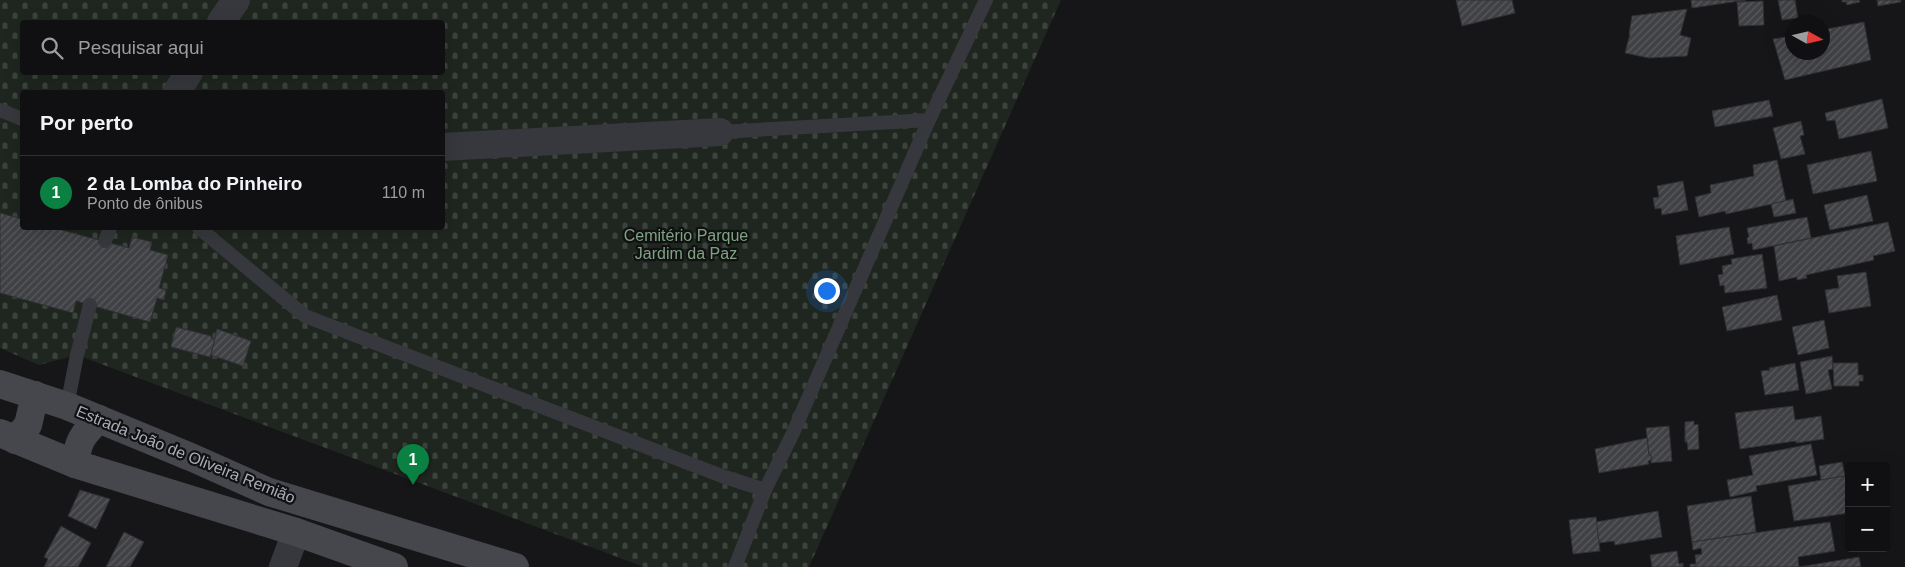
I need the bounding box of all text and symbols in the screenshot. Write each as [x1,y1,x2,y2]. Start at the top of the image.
north arrow [1785,15,1830,60]
search box [20,20,445,75]
icon: search [38,34,66,62]
text: Pesquisar aqui [78,37,204,58]
text: Por perto [40,111,133,134]
text: 2 da Lomba do Pinheiro [87,173,302,194]
text: 1 [52,184,60,201]
text: 110 m [382,184,425,201]
text: Ponto de ônibus [87,195,203,212]
park label: Cemitério Parque Jardim da Paz [624,227,748,262]
your location [814,278,840,304]
street label: Estrada João de Oliveira Remião [74,403,298,506]
pin: 1 [397,444,429,485]
map controls [1845,462,1890,552]
button: + [1845,462,1890,507]
button: − [1845,507,1890,552]

